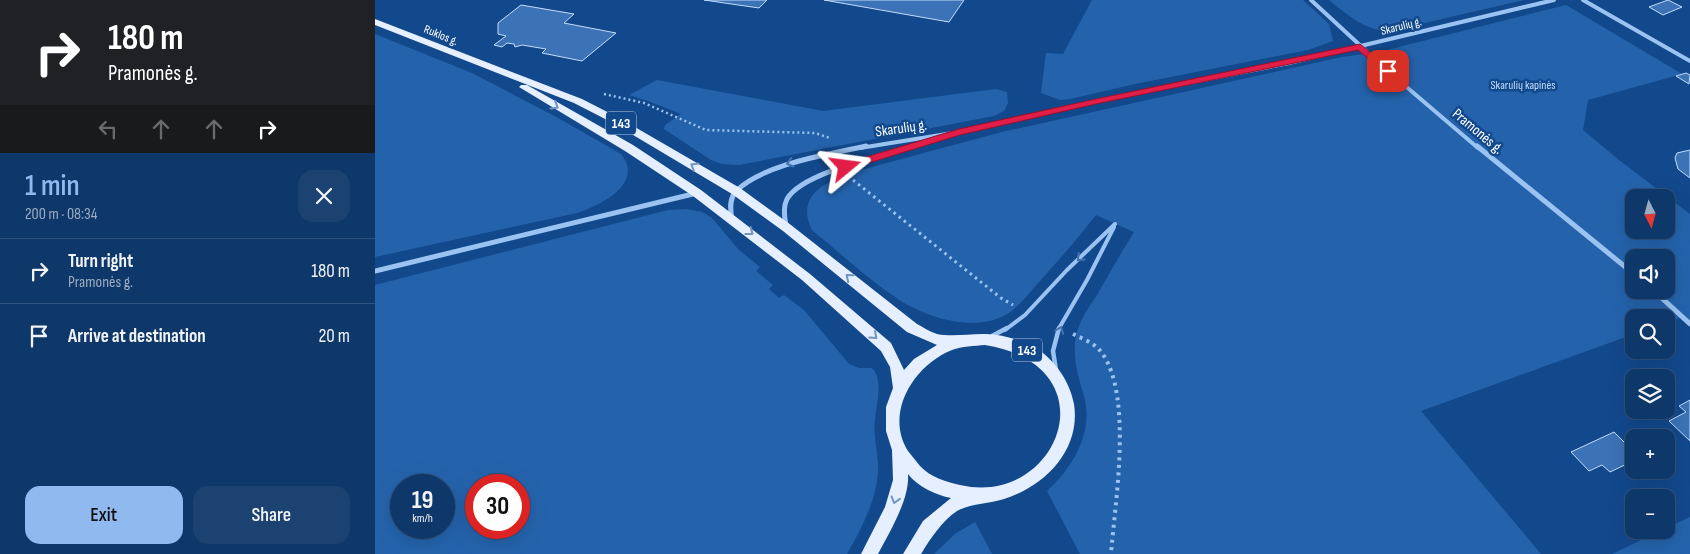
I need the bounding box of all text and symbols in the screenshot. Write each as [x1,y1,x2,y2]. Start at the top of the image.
street label: Skarulių g. [1379,14,1423,39]
text: 180 m [108,17,184,60]
icon: right [25,20,90,85]
street label: Ruklos g. [421,22,460,49]
pin [1367,50,1409,92]
icon: arrive [1374,57,1402,85]
text: Pramonės g. [108,60,198,87]
park label: Skarulių kapinės [1490,78,1556,93]
one-way arrow [549,100,558,110]
street label: Pramonės g. [1448,104,1507,158]
road number: 143 [606,112,636,134]
icon: left [94,115,122,143]
icon: ahead [147,115,175,143]
icon: ahead [200,115,228,143]
icon: right [253,115,281,143]
street label: Skarulių g. [874,115,928,142]
position arrow [819,140,871,192]
one-way arrow [787,158,795,168]
one-way arrow [691,162,700,172]
text: 1 min [25,168,80,204]
button: close [298,170,350,222]
north arrow [1625,189,1675,239]
map controls [1625,189,1675,539]
text: 200 m · 08:34 [25,205,98,224]
one-way arrow [744,226,754,235]
button: sound [1625,249,1675,299]
text: Turn right [68,250,133,273]
one-way arrow [1076,252,1085,261]
icon: right [25,257,53,285]
text: 180 m [311,260,350,283]
text: Pramonės g. [68,273,133,292]
one-way arrow [845,274,854,283]
button: search [1625,309,1675,359]
icon: arrive [25,322,53,350]
text: Arrive at destination [68,325,206,348]
text: 20 m [318,325,350,348]
one-way arrow [1054,326,1064,334]
one-way arrow [869,330,878,339]
road number: 143 [1012,338,1042,362]
button: layers [1625,369,1675,419]
button: + [1625,429,1675,479]
speed limit sign: 30 [465,474,530,539]
text: 19 [412,485,433,516]
button: Exit [25,486,183,544]
button: Share [193,486,350,544]
button: − [1625,489,1675,539]
one-way arrow [891,495,901,503]
text: km/h [412,511,433,526]

